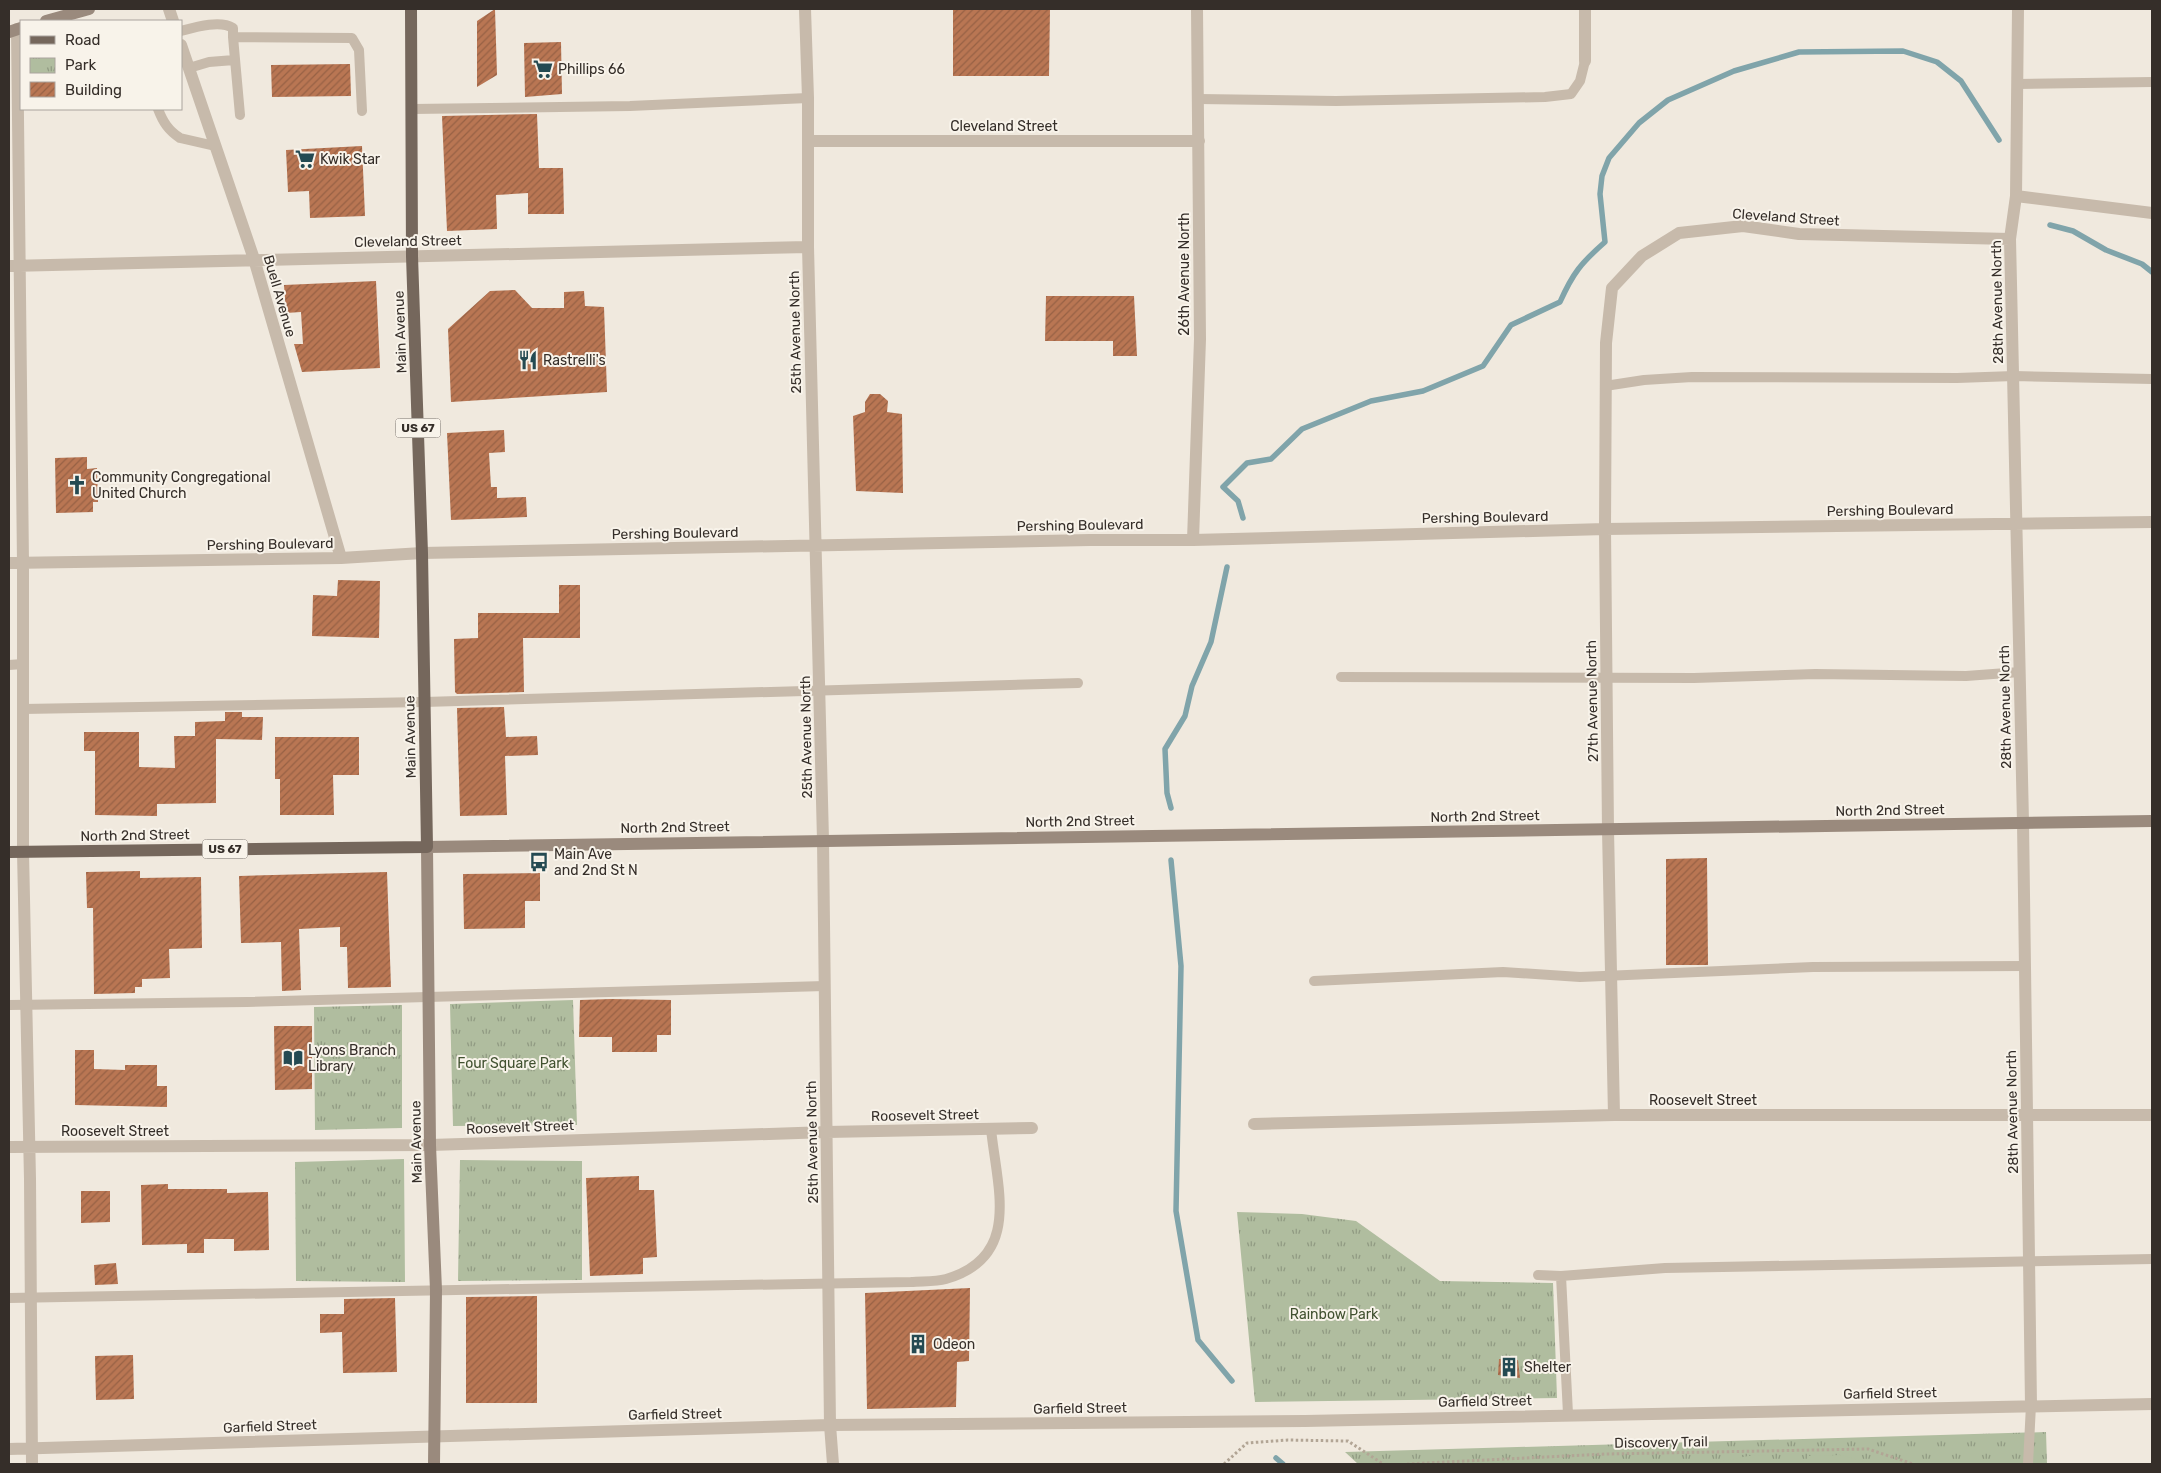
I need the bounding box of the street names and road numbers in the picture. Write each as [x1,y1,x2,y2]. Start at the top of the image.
street label: Cleveland Street [950,118,1058,135]
street label: Cleveland Street [1732,205,1841,230]
street label: 26th Avenue North [1176,212,1193,336]
street label: Cleveland Street [354,232,462,251]
street label: 28th Avenue North [1988,240,2007,364]
street label: Buell Avenue [260,253,299,339]
street label: 25th Avenue North [786,270,805,394]
street label: Main Avenue [391,290,410,374]
road number: US 67 [396,418,440,438]
street label: Pershing Boulevard [1826,501,1954,520]
street label: Pershing Boulevard [1421,508,1549,527]
street label: Pershing Boulevard [1016,516,1144,535]
street label: Pershing Boulevard [611,524,739,543]
street label: Pershing Boulevard [206,535,334,554]
street label: 27th Avenue North [1583,640,1602,762]
street label: 28th Avenue North [1996,645,2015,769]
street label: 25th Avenue North [797,675,816,799]
street label: Main Avenue [401,695,420,779]
street label: North 2nd Street [1835,801,1945,820]
street label: North 2nd Street [1430,807,1540,826]
street label: North 2nd Street [1025,812,1135,831]
street label: North 2nd Street [620,818,730,837]
street label: North 2nd Street [80,826,190,845]
road number: US 67 [202,840,248,859]
street label: 28th Avenue North [2003,1050,2022,1174]
street label: 25th Avenue North [803,1080,822,1204]
street label: Roosevelt Street [1649,1092,1758,1109]
street label: Main Avenue [407,1100,426,1184]
street label: Roosevelt Street [871,1106,980,1125]
street label: Roosevelt Street [466,1117,575,1138]
street label: Roosevelt Street [61,1123,170,1140]
street label: Garfield Street [1843,1384,1938,1403]
street label: Garfield Street [1438,1392,1533,1411]
street label: Garfield Street [1033,1399,1128,1418]
street label: Garfield Street [628,1405,723,1424]
street label: Garfield Street [223,1416,318,1437]
street label: Discovery Trail [1614,1433,1708,1452]

